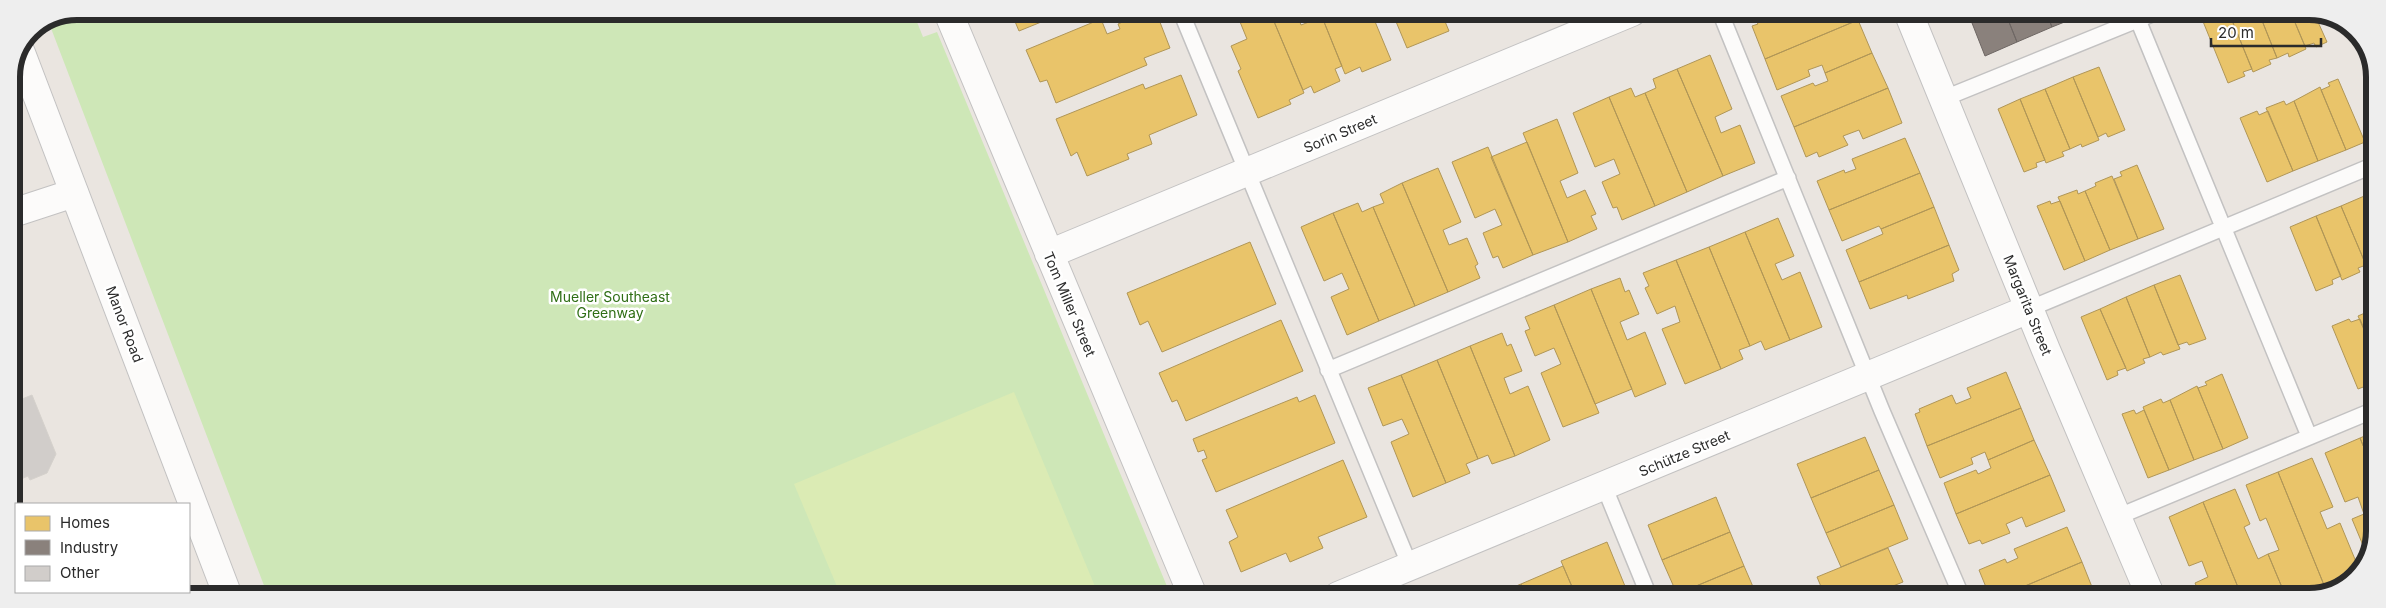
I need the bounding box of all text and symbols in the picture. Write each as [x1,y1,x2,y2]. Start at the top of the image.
scale bar [2211,15,2321,47]
text: 20 m [2218,23,2254,42]
street label: Sorin Street [1301,110,1380,156]
street label: Tom Miller Street [1040,249,1100,359]
street label: Margarita Street [2000,252,2056,358]
street label: Manor Road [103,284,147,364]
park label: Mueller Southeast Greenway [550,288,670,321]
street label: Schütze Street [1636,426,1732,480]
legend [15,503,190,593]
text: Homes [60,513,110,532]
text: Industry [60,538,119,557]
text: Other [60,563,100,582]

